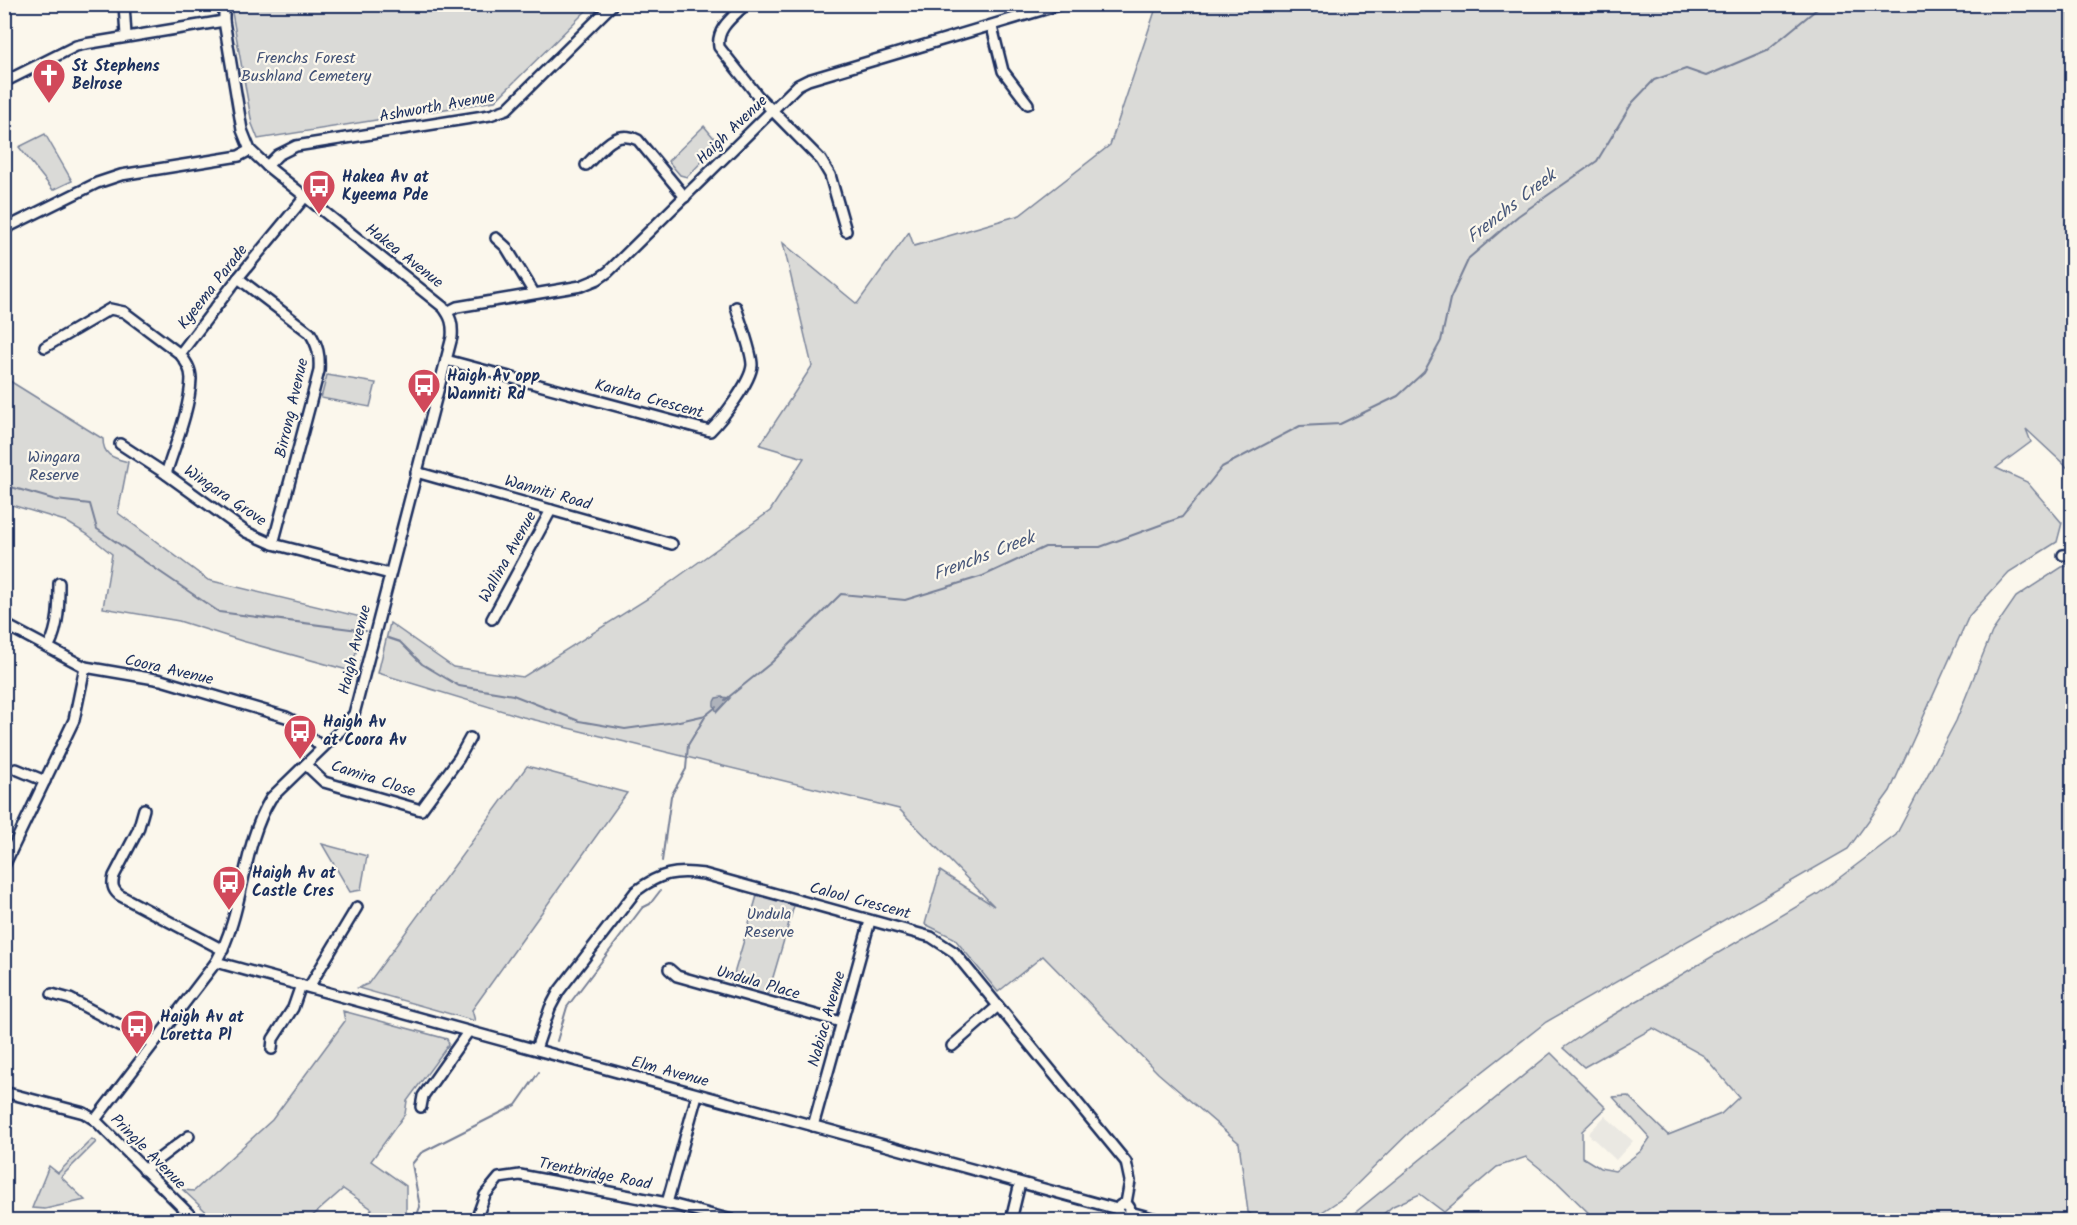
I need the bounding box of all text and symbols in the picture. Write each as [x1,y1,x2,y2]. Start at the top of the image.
park label: Frenchs Forest Bushland Cemetery [241,46,372,89]
place label: St Stephens Belrose [72,54,160,97]
church icon: St Stephens Belrose [31,57,67,104]
street label: Ashworth Avenue [377,85,497,129]
street label: Haigh Avenue [690,89,774,171]
water label: Frenchs Creek [1461,161,1565,251]
place label: Hakea Av at Kyeema Pde [342,165,430,208]
bus stop icon: Hakea Av at Kyeema Pde [301,168,337,215]
street label: Hakea Avenue [359,217,449,295]
street label: Kyeema Parade [172,239,254,335]
street label: Birrong Avenue [268,356,316,460]
place label: Haigh Av opp Wanniti Rd [447,364,540,407]
bus stop icon: Haigh Av opp Wanniti Rd [406,367,442,414]
street label: Karalta Crescent [592,372,707,426]
park label: Wingara Reserve [28,445,80,488]
street label: Wingara Grove [178,459,272,533]
street label: Wanniti Road [502,469,595,518]
street label: Wallina Avenue [473,507,543,607]
water label: Frenchs Creek [929,523,1042,590]
street label: Haigh Avenue [332,602,378,698]
street label: Coora Avenue [122,648,216,692]
place label: Haigh Av at Coora Av [323,710,407,753]
bus stop icon: Haigh Av at Coora Av [282,713,318,760]
street label: Camira Close [327,754,419,804]
place label: Haigh Av at Castle Cres [252,861,337,904]
bus stop icon: Haigh Av at Castle Cres [211,864,247,911]
street label: Calool Crescent [807,875,914,927]
park label: Undula Reserve [744,902,794,945]
street label: Undula Place [713,959,803,1007]
street label: Nabiac Avenue [801,968,853,1070]
place label: Haigh Av at Loretta Pl [160,1005,245,1048]
bus stop icon: Haigh Av at Loretta Pl [119,1008,155,1055]
street label: Elm Avenue [628,1050,712,1094]
street label: Pringle Avenue [104,1108,192,1196]
street label: Trentbridge Road [536,1151,655,1197]

